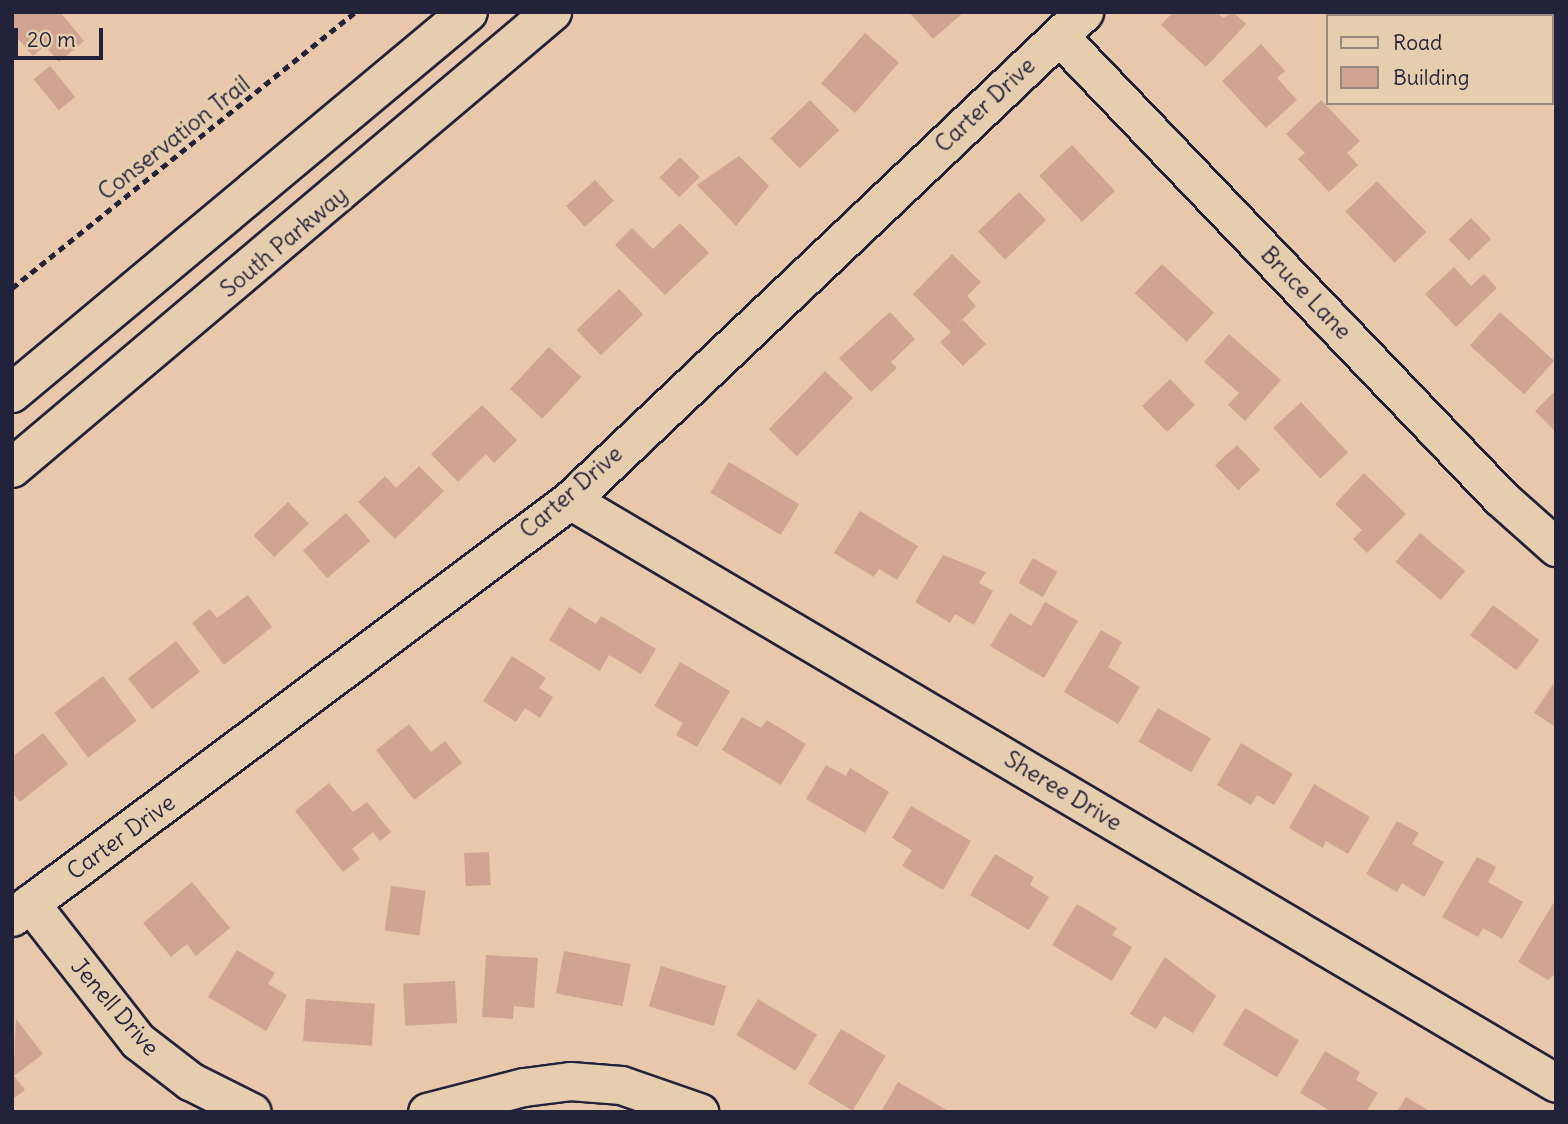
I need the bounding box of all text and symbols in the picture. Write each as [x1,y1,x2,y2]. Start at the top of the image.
scale bar [18,14,107,58]
legend [1326,14,1554,105]
text: 20 m [27,26,76,53]
text: Road [1393,29,1442,56]
street label: Carter Drive [929,52,1041,158]
text: Building [1393,64,1469,91]
street label: Conservation Trail [93,70,255,206]
street label: South Parkway [215,181,353,303]
street label: Bruce Lane [1255,241,1357,345]
street label: Carter Drive [514,440,628,544]
street label: Sheree Drive [999,745,1127,837]
street label: Carter Drive [62,789,180,885]
street label: Jenell Drive [65,953,165,1061]

